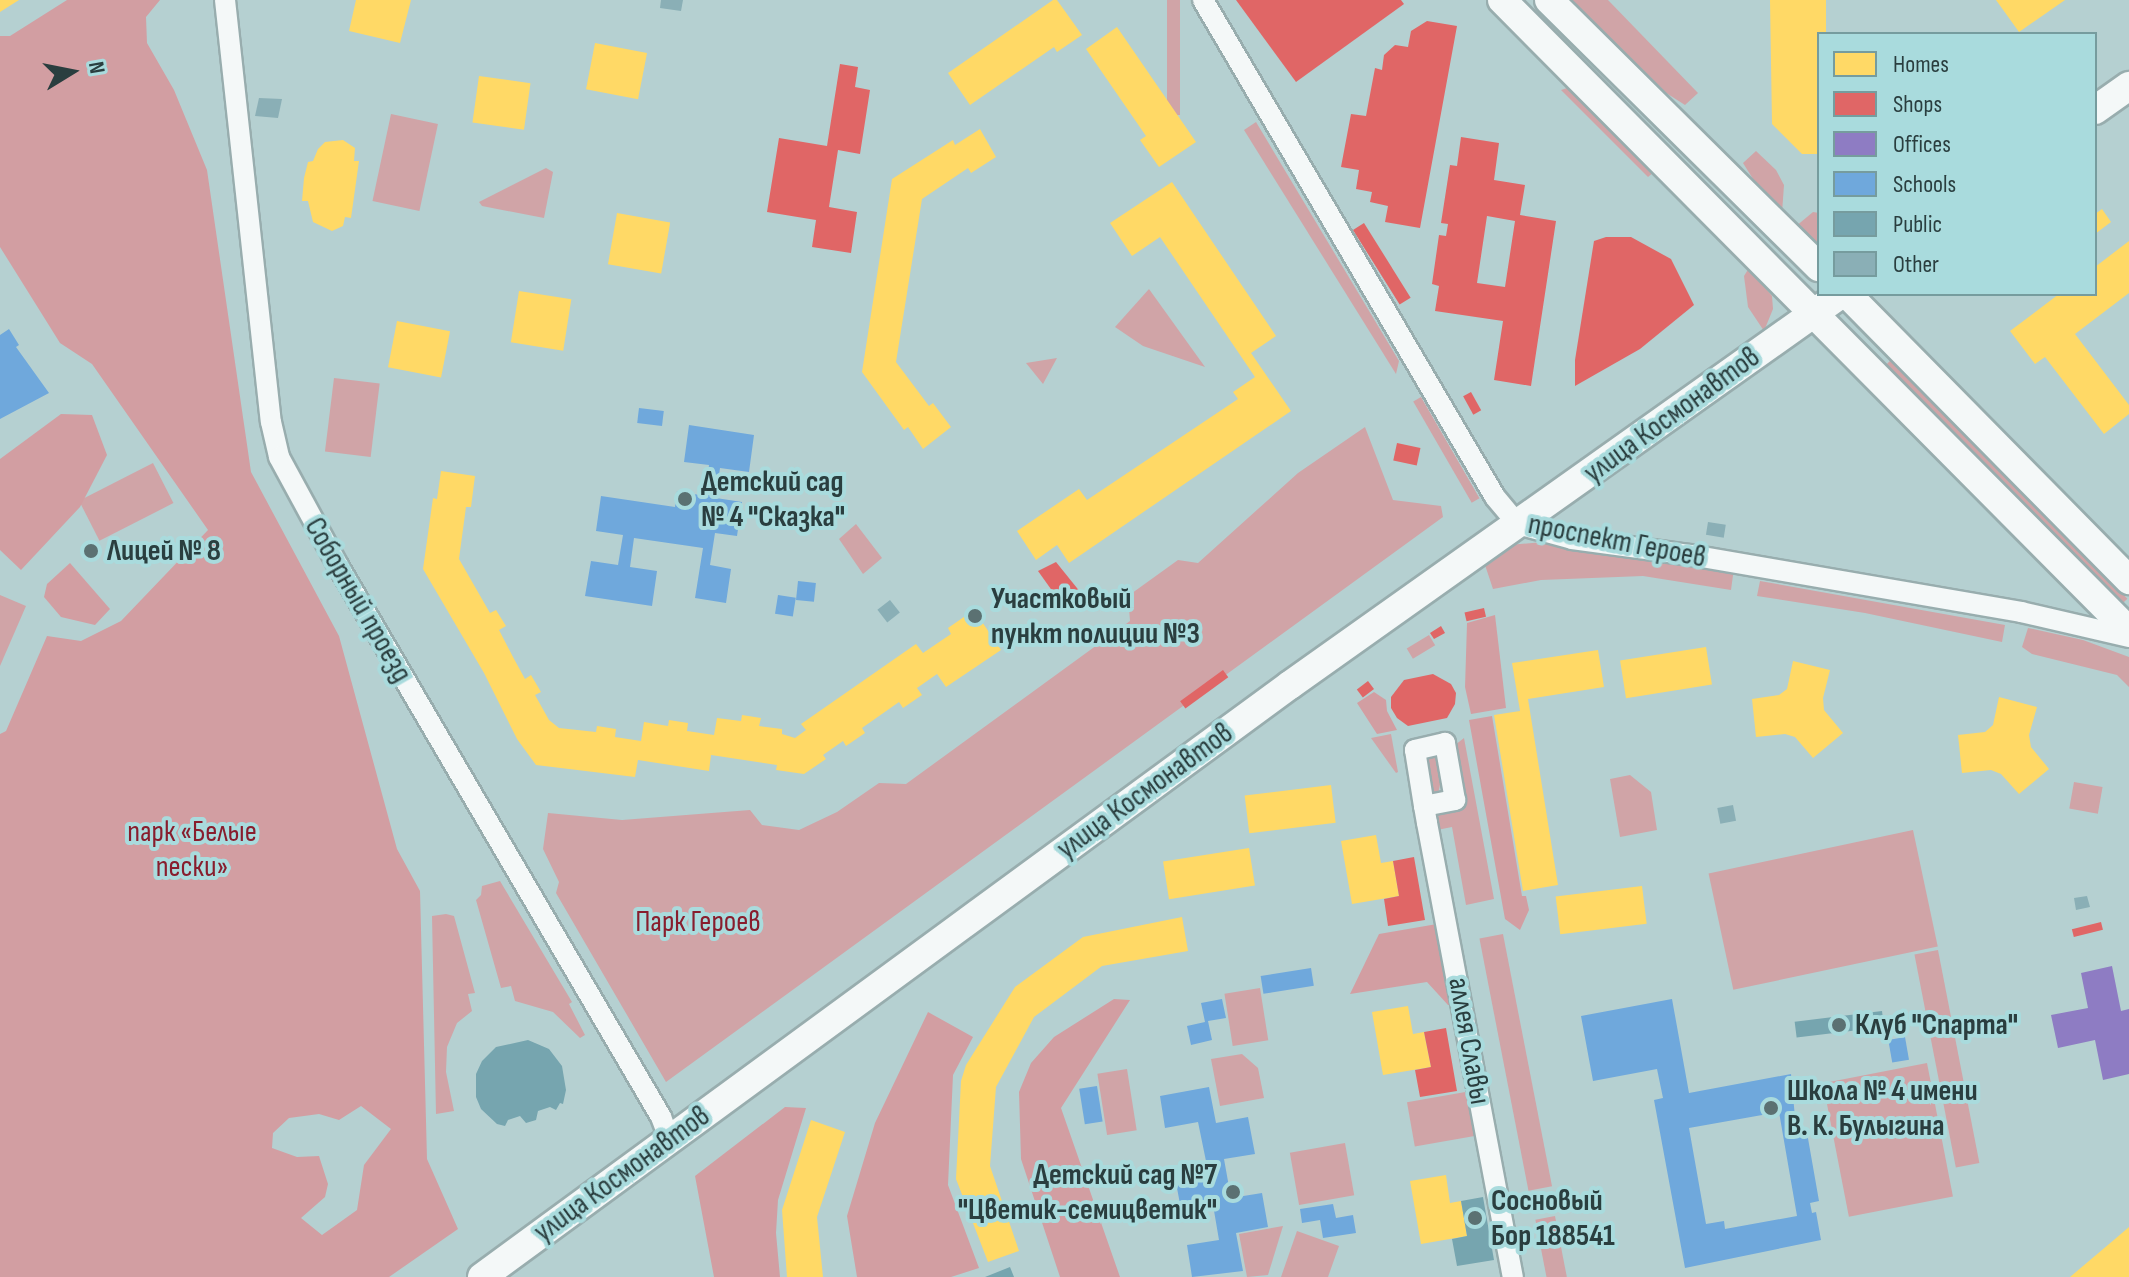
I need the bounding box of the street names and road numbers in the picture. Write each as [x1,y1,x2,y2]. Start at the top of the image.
street label: улица Космонавтов [1577,339,1767,491]
street label: проспект Героев [1525,506,1709,576]
street label: Соборный проезд [296,511,420,689]
street label: улица Космонавтов [1050,715,1240,867]
street label: аллея Славы [1440,975,1498,1107]
street label: улица Космонавтов [527,1098,717,1250]

